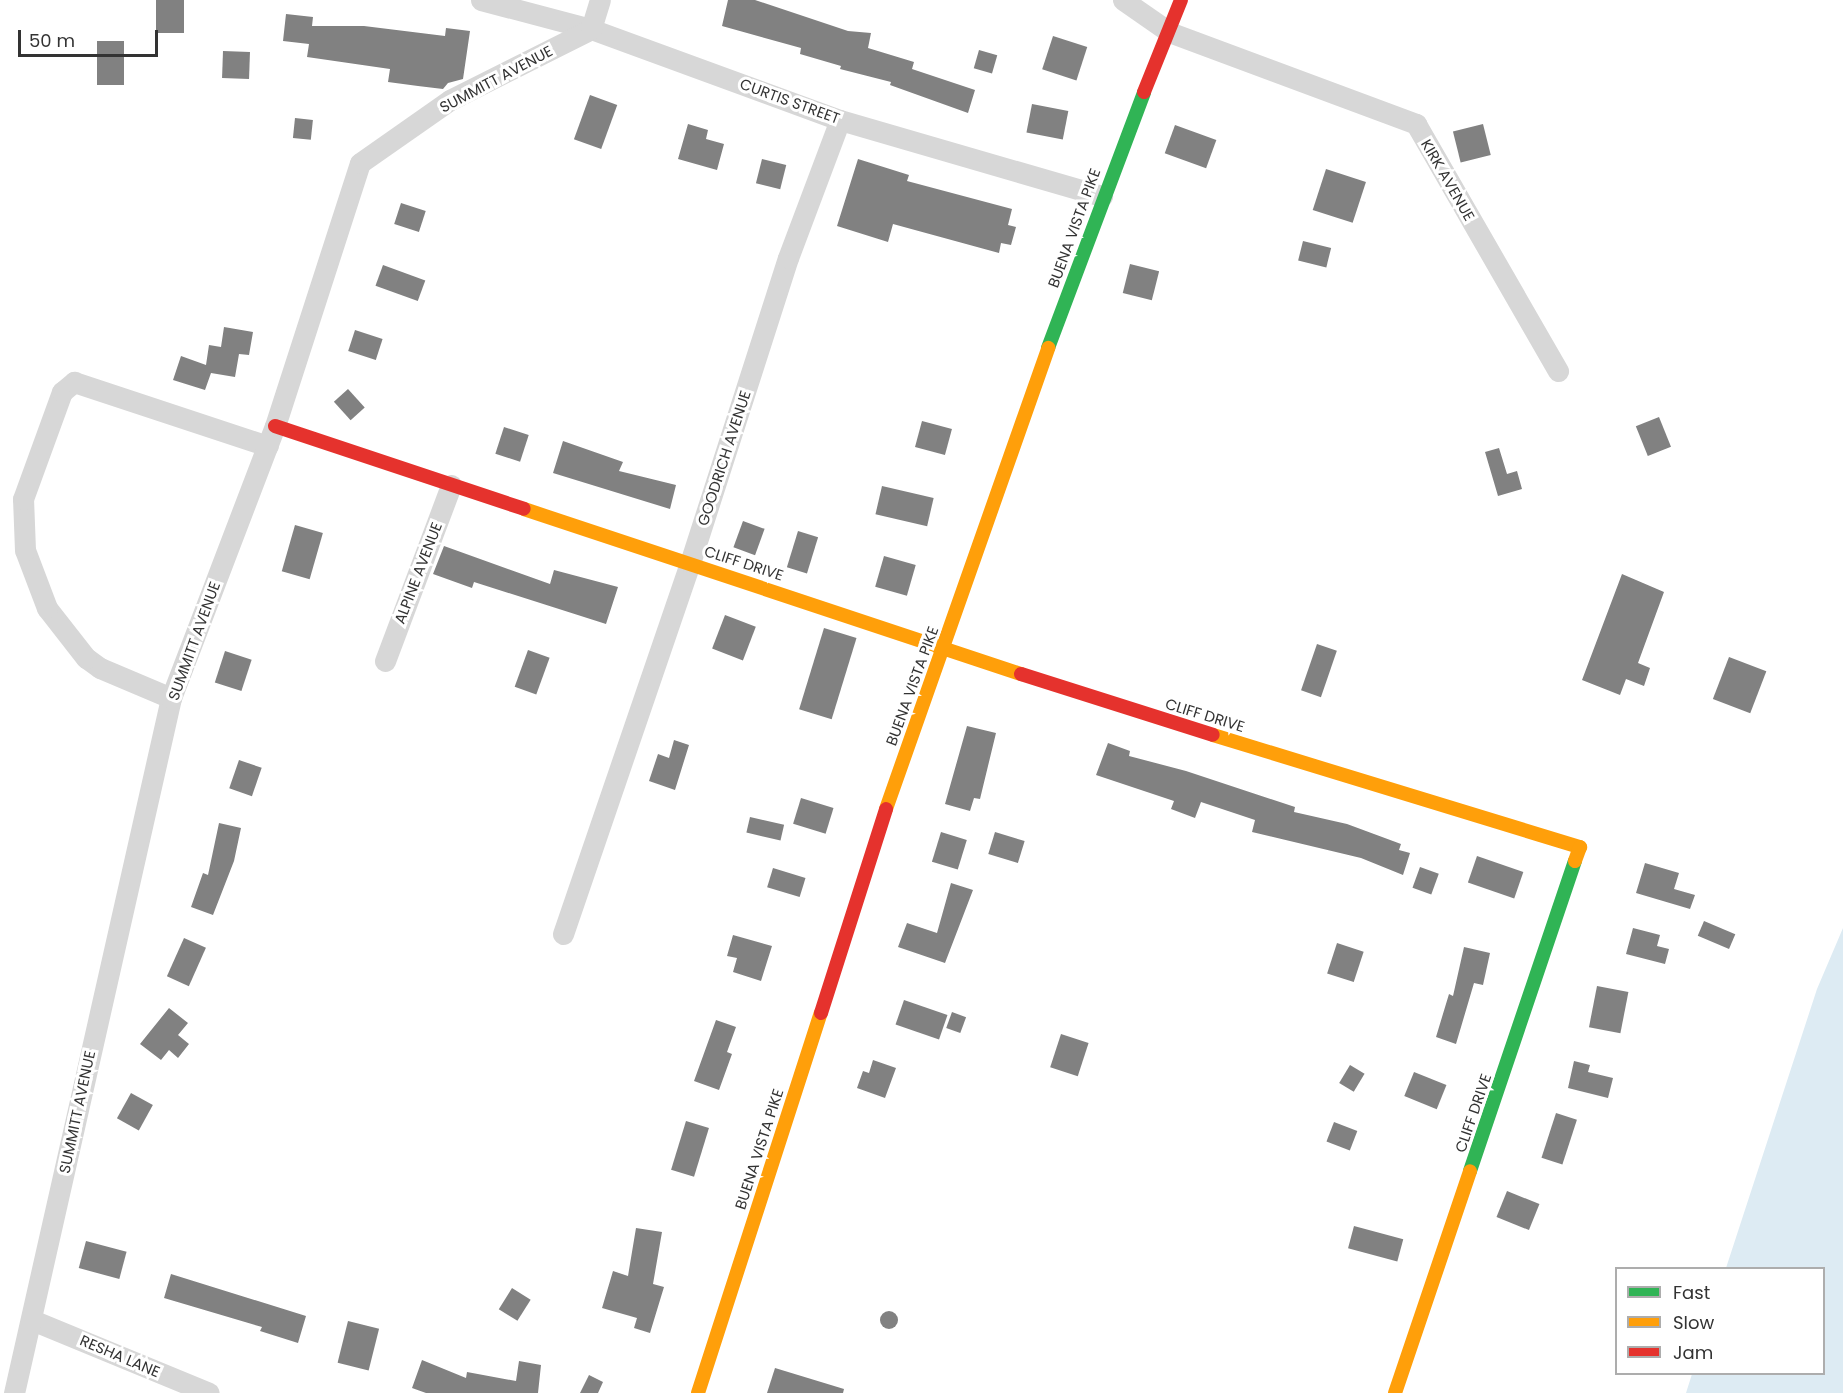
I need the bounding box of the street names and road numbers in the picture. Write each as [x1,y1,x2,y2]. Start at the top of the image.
street label: SUMMITT AVENUE [437,42,555,116]
street label: CURTIS STREET [738,75,842,127]
street label: KIRK AVENUE [1417,136,1479,224]
street label: BUENA VISTA PIKE [1044,166,1104,290]
street label: GOODRICH AVENUE [694,388,754,528]
street label: ALPINE AVENUE [390,520,446,626]
street label: CLIFF DRIVE [702,542,786,584]
street label: SUMMITT AVENUE [164,579,224,703]
street label: BUENA VISTA PIKE [882,624,942,748]
street label: CLIFF DRIVE [1163,694,1247,736]
street label: SUMMITT AVENUE [55,1049,99,1175]
street label: CLIFF DRIVE [1451,1071,1495,1155]
street label: BUENA VISTA PIKE [731,1086,787,1212]
street label: RESHA LANE [77,1331,163,1381]

